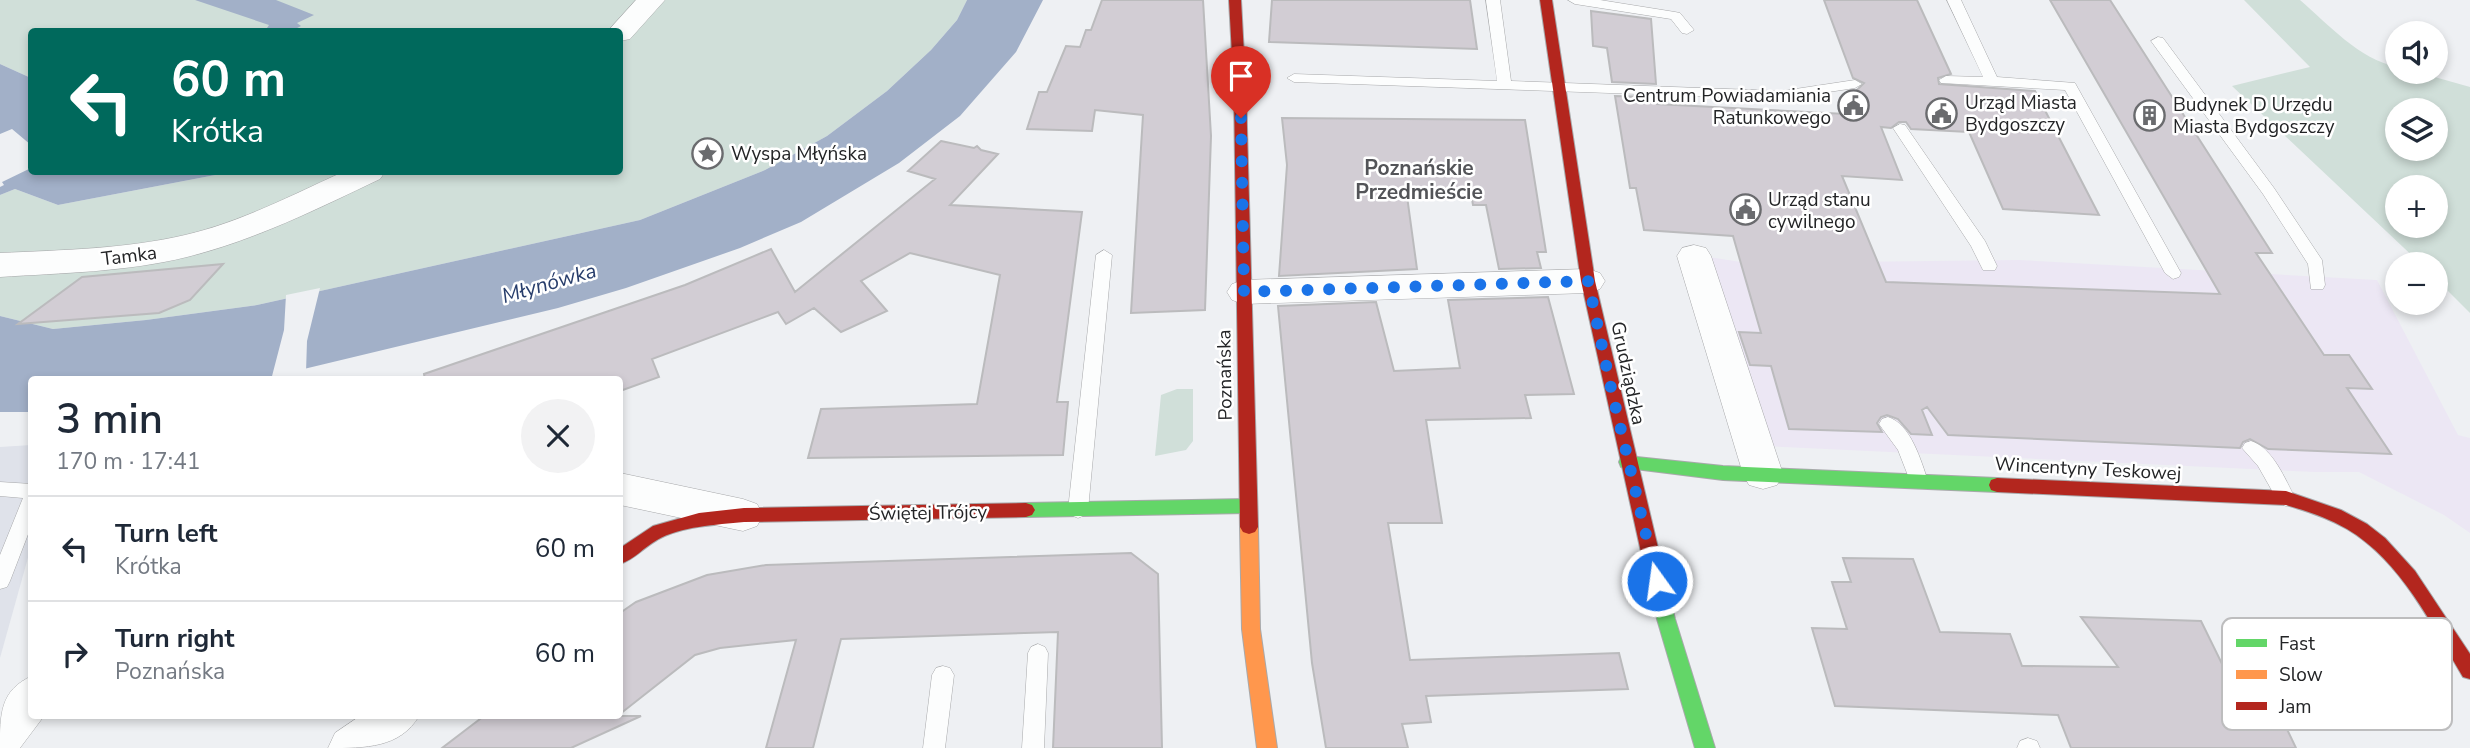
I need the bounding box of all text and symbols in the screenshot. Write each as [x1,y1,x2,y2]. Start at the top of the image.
map controls [2385,21,2448,315]
button: sound [2385,21,2448,84]
text: 60 m [171,46,286,113]
pin [1211,46,1271,118]
icon: left [56,56,147,147]
icon: arrive [1222,57,1260,95]
place label: Centrum Powiadamiania Ratunkowego [1623,83,1831,131]
public building icon: Centrum Powiadamiania Ratunkowego [1837,89,1871,123]
place label: Urząd Miasta Bydgoszczy [1965,90,2077,138]
place label: Budynek D Urzędu Miasta Bydgoszczy [2173,92,2335,140]
public building icon: Urząd Miasta Bydgoszczy [1925,96,1959,130]
building icon: Budynek D Urzędu Miasta Bydgoszczy [2133,98,2167,132]
button: layers [2385,98,2448,161]
text: Krótka [171,110,264,153]
place icon: Wyspa Młyńska [691,136,725,170]
place label: Wyspa Młyńska [731,141,867,167]
district label: Poznańskie Przedmieście [1355,154,1483,206]
button: + [2385,175,2448,238]
place label: Urząd stanu cywilnego [1768,187,1871,235]
public building icon: Urząd stanu cywilnego [1728,193,1762,227]
street label: Tamka [100,240,158,272]
button: − [2385,252,2448,315]
water label: Młynówka [498,256,600,310]
street label: Grudziądzka [1604,319,1652,427]
street label: Poznańska [1211,329,1239,421]
text: 3 min [56,391,163,448]
button: close [521,399,595,473]
text: 170 m · 17:41 [56,446,201,477]
street label: Wincentyny Teskowej [1994,451,2182,487]
street label: Świętej Trójcy [869,499,988,527]
text: Turn left [115,516,218,551]
icon: left [56,530,94,568]
text: 60 m [535,531,595,566]
position arrow [1620,544,1694,618]
text: Krótka [115,551,182,582]
legend [2222,618,2452,730]
text: Turn right [115,621,234,656]
text: Fast [2279,631,2315,657]
icon: right [56,635,94,673]
text: 60 m [535,636,595,671]
text: Poznańska [115,656,225,687]
text: Slow [2279,662,2323,688]
text: Jam [2278,694,2312,720]

